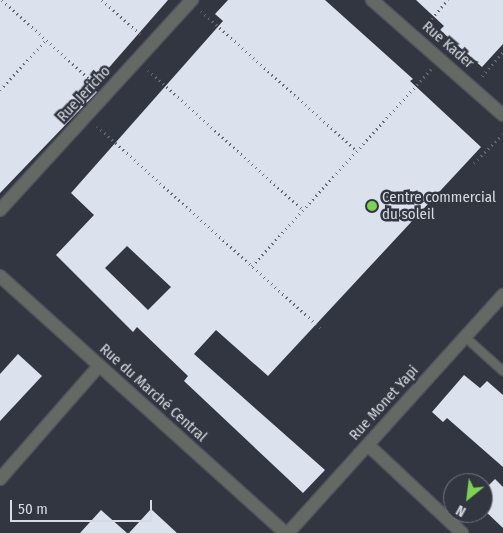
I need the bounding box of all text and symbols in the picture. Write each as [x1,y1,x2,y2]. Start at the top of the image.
street label: Rue Kader [418,18,478,72]
street label: Rue Jericho [54,62,114,126]
place label: Centre commercial du soleil [382,188,496,223]
marker: Centre commercial du soleil [366,200,378,212]
street label: Rue du Marché Central [96,340,210,446]
street label: Rue Monet Yapi [346,362,422,444]
north arrow [443,473,493,523]
scale bar [12,490,155,522]
text: 50 m [18,500,48,518]
text: N [453,501,469,520]

